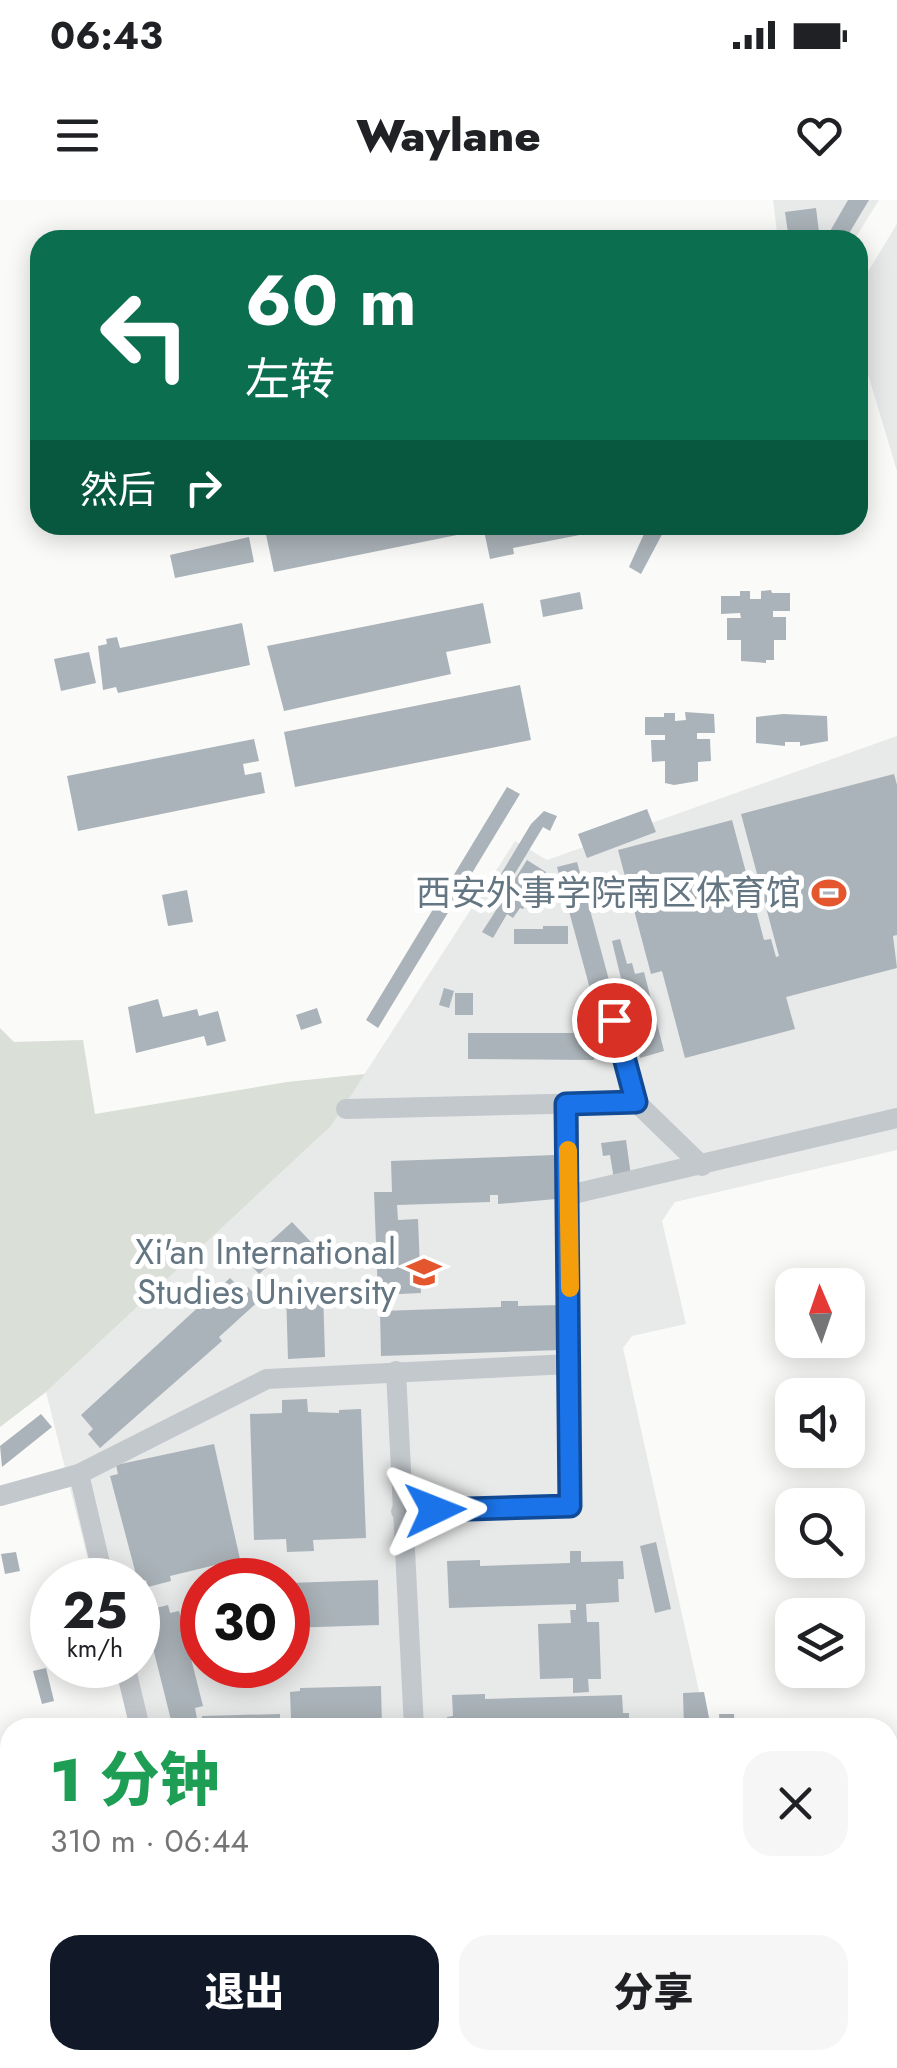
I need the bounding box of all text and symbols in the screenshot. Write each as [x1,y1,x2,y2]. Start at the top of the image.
text: 06:43 [50,8,163,63]
text: Waylane [356,103,541,168]
icon: menu [50,108,105,163]
icon: heart [792,108,847,163]
text: 60 m [245,250,417,351]
icon: left [80,270,210,400]
text: 左转 [245,347,335,412]
icon: right [176,460,231,515]
text: 然后 [80,462,156,517]
place label: 西安外事学院南区体育馆 [416,868,801,918]
sports icon: 西安外事学院南区体育馆 [810,874,848,912]
pin [572,978,657,1063]
icon: arrive [587,993,642,1048]
place label: Xi'an International Studies University [135,1227,397,1317]
school or university icon: Xi'an International Studies University [405,1253,443,1291]
north arrow [775,1268,865,1358]
map controls [775,1268,865,1688]
button: sound [775,1378,865,1468]
position arrow [383,1458,487,1562]
button: search [775,1488,865,1578]
speed limit sign: 30 [180,1558,310,1688]
text: 25 [62,1574,128,1647]
button: layers [775,1598,865,1688]
text: km/h [67,1630,123,1666]
text: 1 分钟 [50,1737,220,1824]
button: close [743,1751,848,1856]
text: 310 m · 06:44 [50,1818,249,1864]
button: 退出 [50,1935,439,2050]
button: 分享 [459,1935,848,2050]

